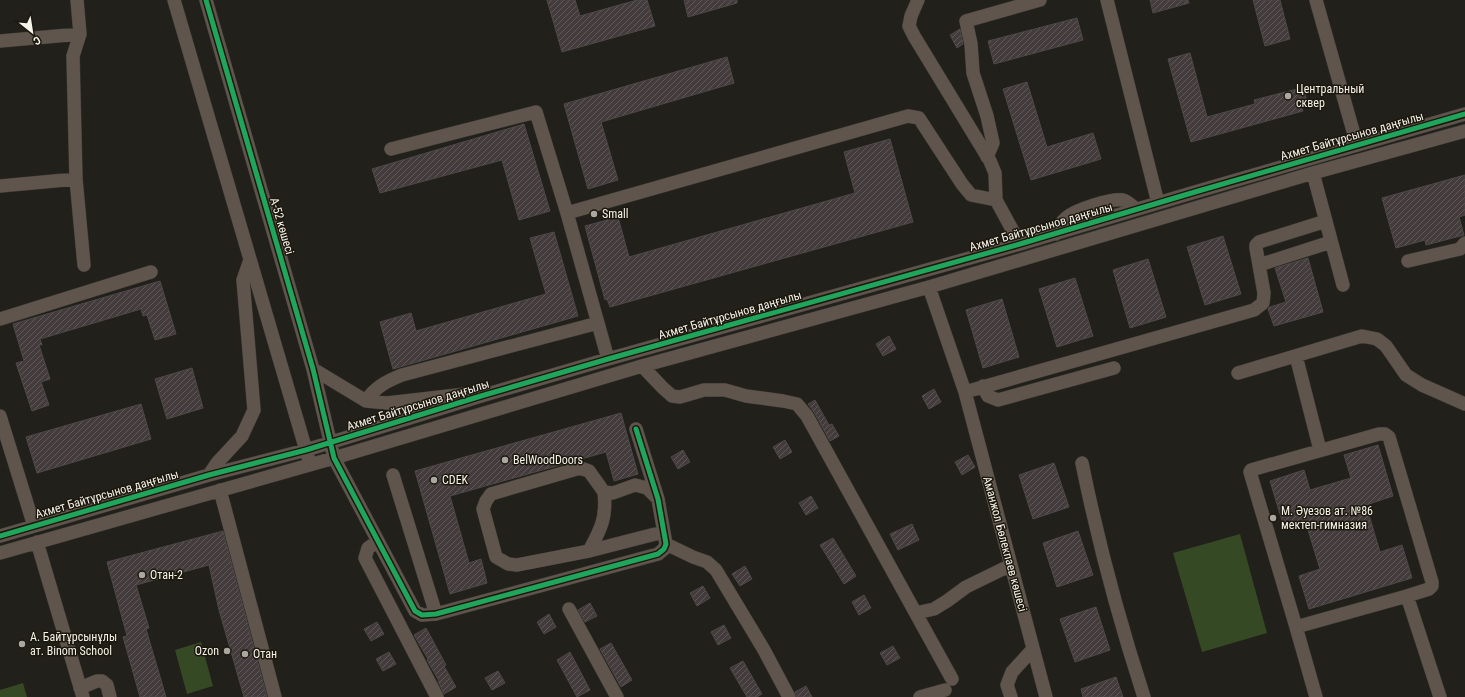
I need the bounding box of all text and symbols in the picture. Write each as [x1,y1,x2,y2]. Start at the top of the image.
north arrow [12,12,52,52]
text: С [31,33,43,47]
place label: Центральный сквер [1296,82,1364,110]
marker: Центральный сквер [1283,91,1293,101]
street label: Ахмет Байтұрсынов даңғылы [1279,109,1425,163]
street label: А-52 көшесі [267,196,297,256]
street label: Ахмет Байтұрсынов даңғылы [968,200,1114,254]
place label: Small [602,207,629,221]
marker: Small [589,209,599,219]
street label: Ахмет Байтұрсынов даңғылы [657,288,803,342]
street label: Ахмет Байтұрсынов даңғылы [345,377,491,433]
place label: BelWoodDoors [513,453,583,467]
marker: BelWoodDoors [500,455,510,465]
street label: Ахмет Байтұрсынов даңғылы [34,467,180,521]
place label: CDEK [442,473,469,487]
marker: CDEK [429,475,439,485]
street label: Аманжол Бөлекпаев көшесі [980,475,1030,613]
place label: М. Әуезов ат. №86 мектеп-гимназия [1281,504,1373,532]
marker: М. Әуезов ат. №86 мектеп-гимназия [1268,513,1278,523]
place label: Отан-2 [150,568,183,582]
marker: Отан-2 [137,570,147,580]
place label: А. Байтұрсынұлы ат. Binom School [30,630,117,658]
marker: А. Байтұрсынұлы ат. Binom School [17,639,27,649]
place label: Ozon [195,644,219,658]
marker: Ozon [222,646,232,656]
place label: Отан [253,647,277,661]
marker: Отан [240,649,250,659]

